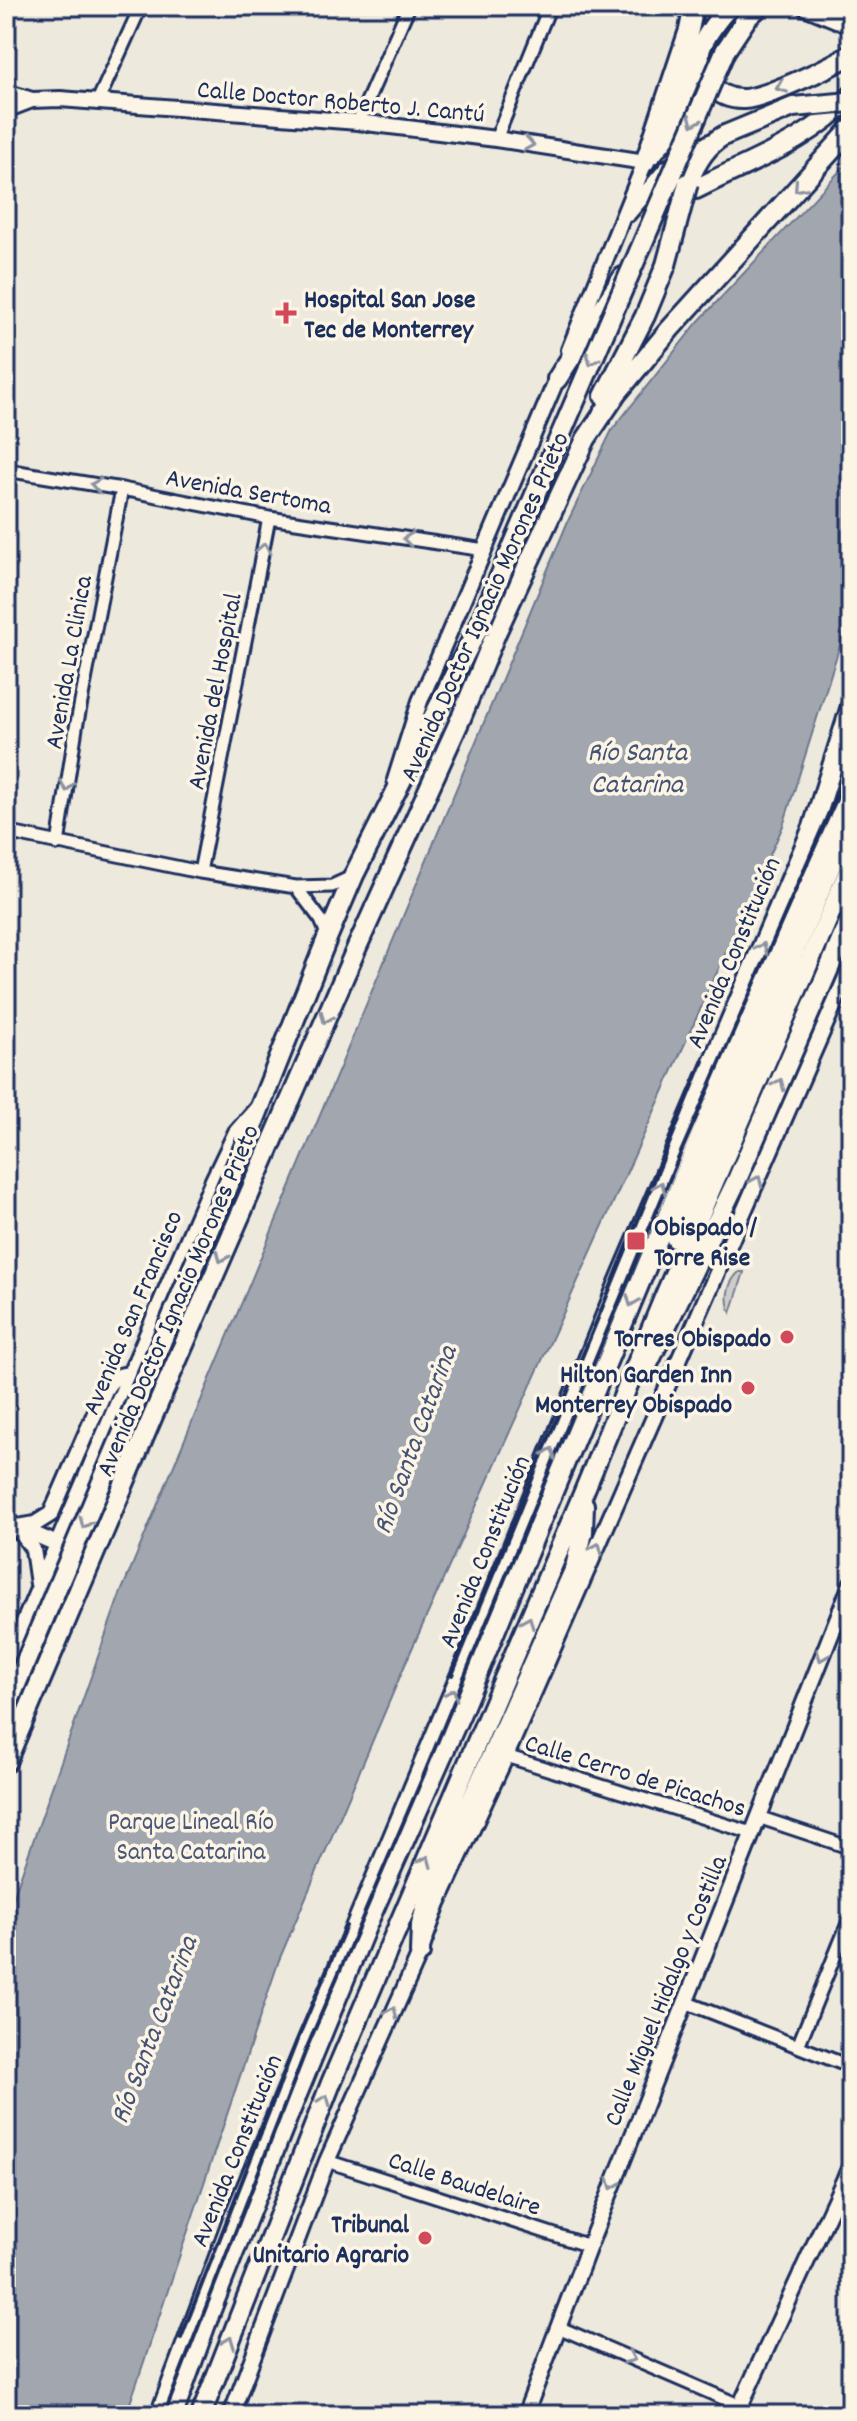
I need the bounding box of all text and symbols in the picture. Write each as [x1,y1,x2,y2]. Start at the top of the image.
street label: Calle Doctor Roberto J. Cantú [195,72,486,134]
one-way arrow [775,77,789,93]
one-way arrow [688,113,704,127]
one-way arrow [522,135,536,152]
one-way arrow [793,178,808,192]
place label: Hospital San Jose Tec de Monterrey [304,283,476,350]
marker: Hospital San Jose Tec de Monterrey [275,302,297,324]
one-way arrow [586,352,602,366]
street label: Avenida Doctor Ignacio Morones Prieto [392,427,580,788]
street label: Avenida Sertoma [163,461,335,526]
one-way arrow [90,477,103,494]
one-way arrow [401,531,415,548]
one-way arrow [254,541,271,555]
street label: Avenida La Clinica [37,572,104,752]
street label: Avenida del Hospital [179,590,254,793]
water label: Río Santa Catarina [587,735,689,807]
one-way arrow [59,779,76,793]
street label: Avenida Constitución [678,852,792,1055]
one-way arrow [752,942,768,956]
one-way arrow [320,1010,336,1024]
one-way arrow [769,1078,785,1093]
street label: Avenida Doctor Ignacio Morones Prieto [88,1120,270,1483]
one-way arrow [747,1175,763,1189]
one-way arrow [651,1181,667,1195]
street label: Avenida San Francisco [74,1205,194,1421]
place label: Obispado / Torre Rise [654,1211,758,1278]
marker: Obispado / Torre Rise [625,1230,647,1252]
one-way arrow [216,1248,232,1263]
one-way arrow [626,1293,642,1308]
place label: Torres Obispado [614,1322,771,1359]
marker: Torres Obispado [778,1328,796,1346]
water label: Río Santa Catarina [365,1339,471,1541]
place label: Hilton Garden Inn Monterrey Obispado [535,1358,732,1425]
marker: Hilton Garden Inn Monterrey Obispado [739,1379,757,1397]
one-way arrow [541,1447,557,1461]
street label: Avenida Constitución [431,1450,542,1654]
one-way arrow [78,1515,94,1530]
one-way arrow [588,1542,604,1556]
one-way arrow [519,1616,535,1630]
one-way arrow [815,1648,832,1662]
one-way arrow [443,1688,459,1702]
street label: Calle Cerro de Picachos [520,1726,750,1829]
park label: Parque Lineal Río Santa Catarina [108,1805,274,1872]
street label: Calle Miguel Hidalgo y Costilla [596,1850,739,2132]
one-way arrow [416,1855,432,1869]
water label: Río Santa Catarina [103,1929,211,2130]
one-way arrow [382,2006,398,2021]
street label: Avenida Constitución [183,2049,294,2253]
one-way arrow [315,2094,331,2108]
street label: Calle Baudelaire [383,2143,545,2227]
one-way arrow [606,2176,623,2190]
place label: Tribunal Unitario Agrario [253,2208,410,2275]
marker: Tribunal Unitario Agrario [416,2229,434,2247]
one-way arrow [220,2336,236,2350]
one-way arrow [621,2349,636,2365]

